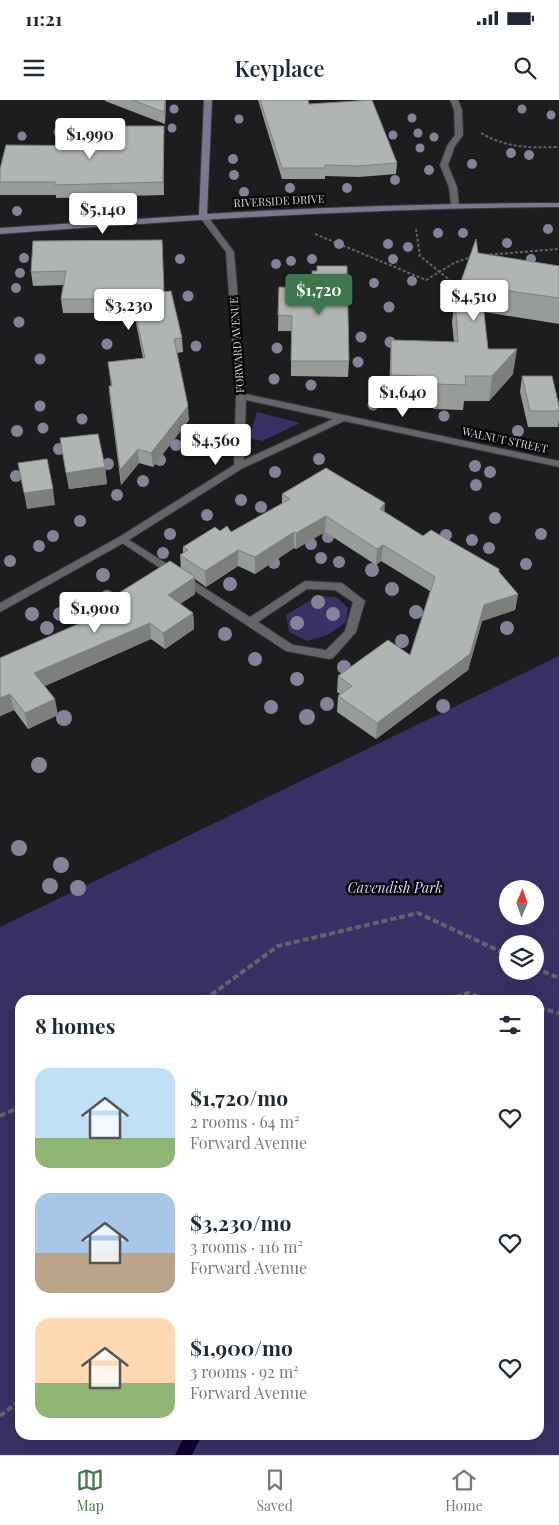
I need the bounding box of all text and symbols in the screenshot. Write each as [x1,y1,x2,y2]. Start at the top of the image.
text: 11:21 [25,5,62,31]
text: Keyplace [234,53,325,83]
icon: menu [20,54,48,82]
icon: search [511,54,539,82]
pin: $1,990 [49,118,131,160]
text: $1,990 [66,123,114,144]
street label: RIVERSIDE DRIVE [233,191,325,210]
pin: $5,140 [62,192,144,235]
text: $5,140 [80,198,126,219]
pin: $1,720 [278,274,360,316]
text: $1,720 [296,279,342,300]
pin: $4,510 [433,280,515,322]
text: $4,510 [451,285,497,306]
pin: $3,230 [88,288,170,331]
text: $3,230 [105,294,153,315]
street label: FORWARD AVENUE [226,296,247,394]
pin: $1,640 [362,376,444,418]
text: $1,640 [379,381,427,402]
street label: WALNUT STREET [460,423,549,456]
pin: $4,560 [175,424,257,466]
text: $4,560 [192,429,240,450]
pin: $1,900 [54,592,136,634]
text: $1,900 [70,597,120,618]
park label: Cavendish Park [347,878,443,897]
north arrow [499,880,544,925]
map controls [499,880,544,980]
button: layers [499,935,544,980]
text: 8 homes [35,1011,115,1039]
icon: filters [496,1011,524,1039]
text: $1,720/mo [190,1083,288,1111]
icon: home [75,1088,135,1148]
icon: heart [496,1104,524,1132]
text: 2 rooms · 64 m² [190,1111,299,1132]
text: Forward Avenue [190,1132,307,1153]
text: $3,230/mo [190,1208,291,1236]
icon: home [75,1213,135,1273]
icon: heart [496,1229,524,1257]
text: 3 rooms · 116 m² [190,1236,303,1257]
text: Forward Avenue [190,1257,307,1278]
text: $1,900/mo [190,1333,293,1361]
icon: home [75,1338,135,1398]
icon: heart [496,1354,524,1382]
text: 3 rooms · 92 m² [190,1361,299,1382]
text: Forward Avenue [190,1382,307,1403]
tab: Map [76,1466,104,1515]
tab: Saved [257,1466,293,1515]
tab: Home [445,1466,483,1515]

